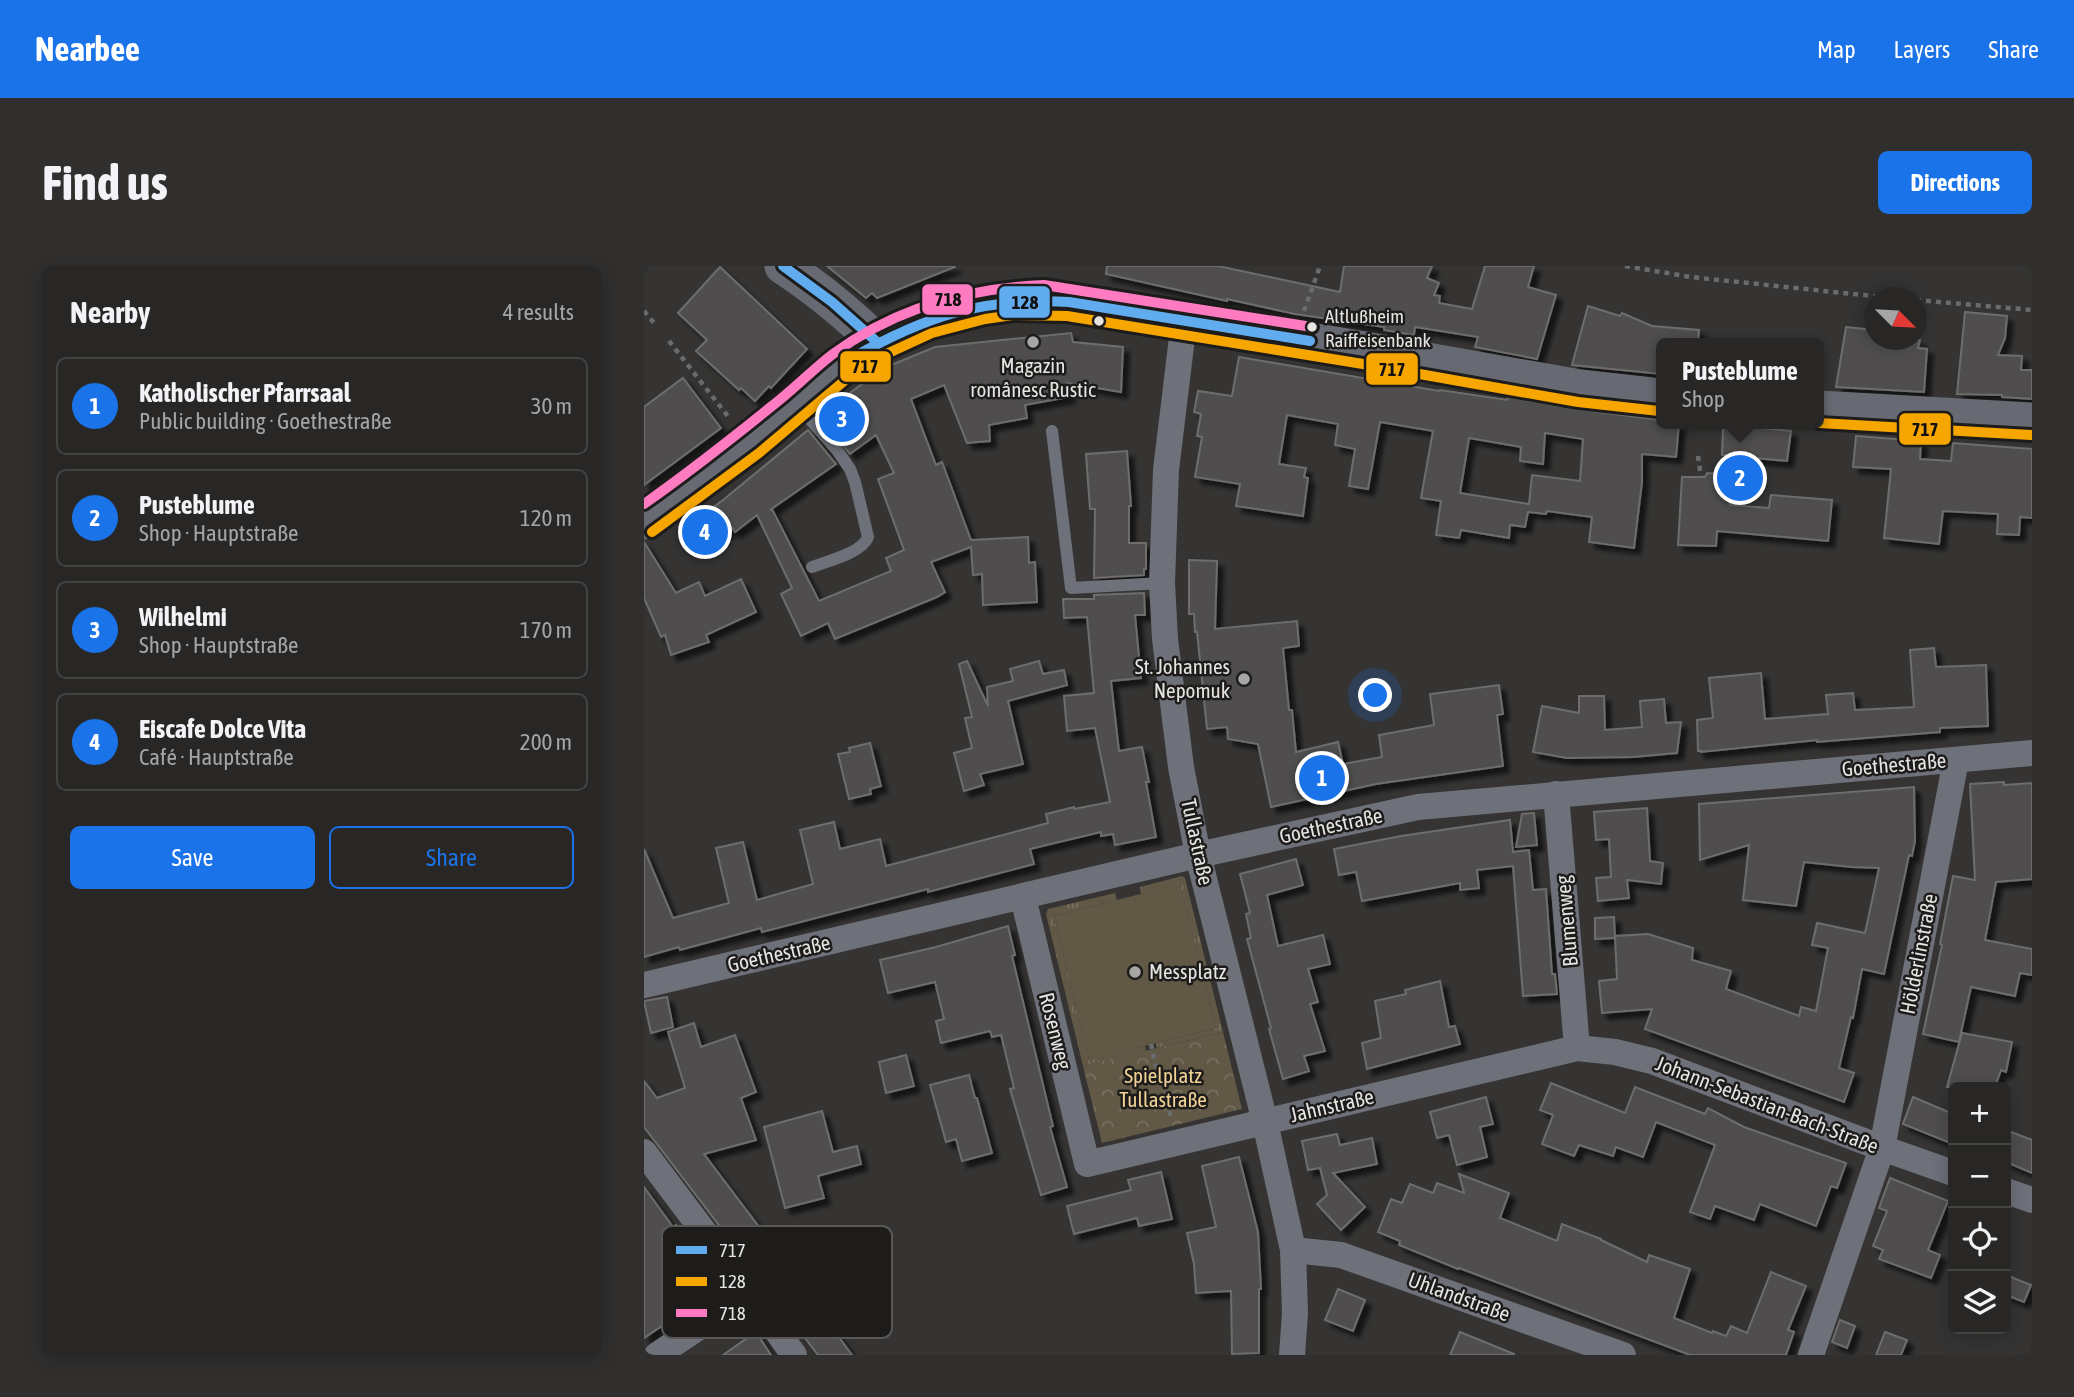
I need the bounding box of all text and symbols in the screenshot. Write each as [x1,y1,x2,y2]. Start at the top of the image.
text: Nearbee [35,30,140,68]
text: Map [1817,36,1856,63]
text: Layers [1894,36,1950,63]
text: Share [1988,36,2039,63]
button: Directions [1878,151,2032,214]
text: Find us [42,154,168,210]
line badge: 718 [921,283,974,316]
line badge: 128 [998,285,1051,319]
north arrow [1864,287,1927,350]
text: 718 [935,288,961,310]
text: 128 [1012,291,1038,313]
text: Nearby [70,295,150,329]
text: 4 results [503,299,574,325]
place label: Altlußheim Raiffeisenbank [1325,305,1432,351]
unlabelled marker [1092,314,1106,328]
marker: Altlußheim Raiffeisenbank [1305,320,1319,334]
marker: Magazin românesc Rustic [1025,334,1041,350]
popup [1656,338,1824,429]
line badge: 717 [839,350,892,383]
line badge: 717 [1365,352,1419,386]
place label: Magazin românesc Rustic [970,353,1096,401]
text: 717 [852,355,878,377]
text: Pusteblume [1682,356,1798,386]
text: 717 [1379,358,1405,380]
text: Katholischer Pfarrsaal [139,378,351,408]
text: Shop [1682,386,1725,412]
text: 1 [90,393,100,419]
text: 30 m [531,393,572,419]
pin: 3 [819,393,865,445]
text: Public building · Goethestraße [139,408,392,434]
line badge: 717 [1898,412,1952,446]
text: 717 [1912,418,1938,440]
pin: 2 [1717,452,1763,504]
text: Pusteblume [139,490,255,520]
text: 2 [90,505,100,531]
text: 120 m [520,505,572,531]
pin: 4 [682,506,728,558]
text: Shop · Hauptstraße [139,520,298,546]
text: Wilhelmi [139,602,227,632]
text: 3 [90,617,100,643]
text: 170 m [520,617,572,643]
text: Shop · Hauptstraße [139,632,298,658]
place label: St. Johannes Nepomuk [1135,654,1230,702]
marker: St. Johannes Nepomuk [1236,671,1252,687]
your location [1358,678,1392,712]
text: Eiscafe Dolce Vita [139,714,306,744]
text: 4 [90,729,100,755]
text: 200 m [520,729,572,755]
text: Café · Hauptstraße [139,744,294,770]
street label: Goethestraße [1841,747,1947,781]
pin: 1 [1299,752,1345,804]
street label: Tullastraße [1177,796,1219,887]
street label: Goethestraße [1277,802,1385,848]
button: Save [70,826,315,889]
button: Share [329,826,574,889]
street label: Blumenweg [1550,875,1582,968]
street label: Hölderlinstraße [1895,892,1941,1016]
street label: Goethestraße [725,930,832,976]
place label: Messplatz [1149,959,1227,983]
marker: Messplatz [1127,964,1143,980]
street label: Rosenweg [1035,990,1077,1072]
street label: Johann-Sebastian-Bach-Straße [1653,1050,1882,1158]
park label: Spielplatz Tullastraße [1119,1063,1207,1111]
map controls [1948,1082,2011,1334]
button: + [1948,1082,2011,1145]
street label: Jahnstraße [1288,1084,1376,1126]
button: − [1948,1145,2011,1208]
button: locate [1948,1208,2011,1271]
legend [662,1226,892,1338]
text: 717 [719,1239,746,1261]
street label: Uhlandstraße [1405,1267,1513,1326]
text: 128 [719,1270,746,1292]
button: layers [1948,1271,2011,1334]
text: 718 [719,1302,746,1324]

